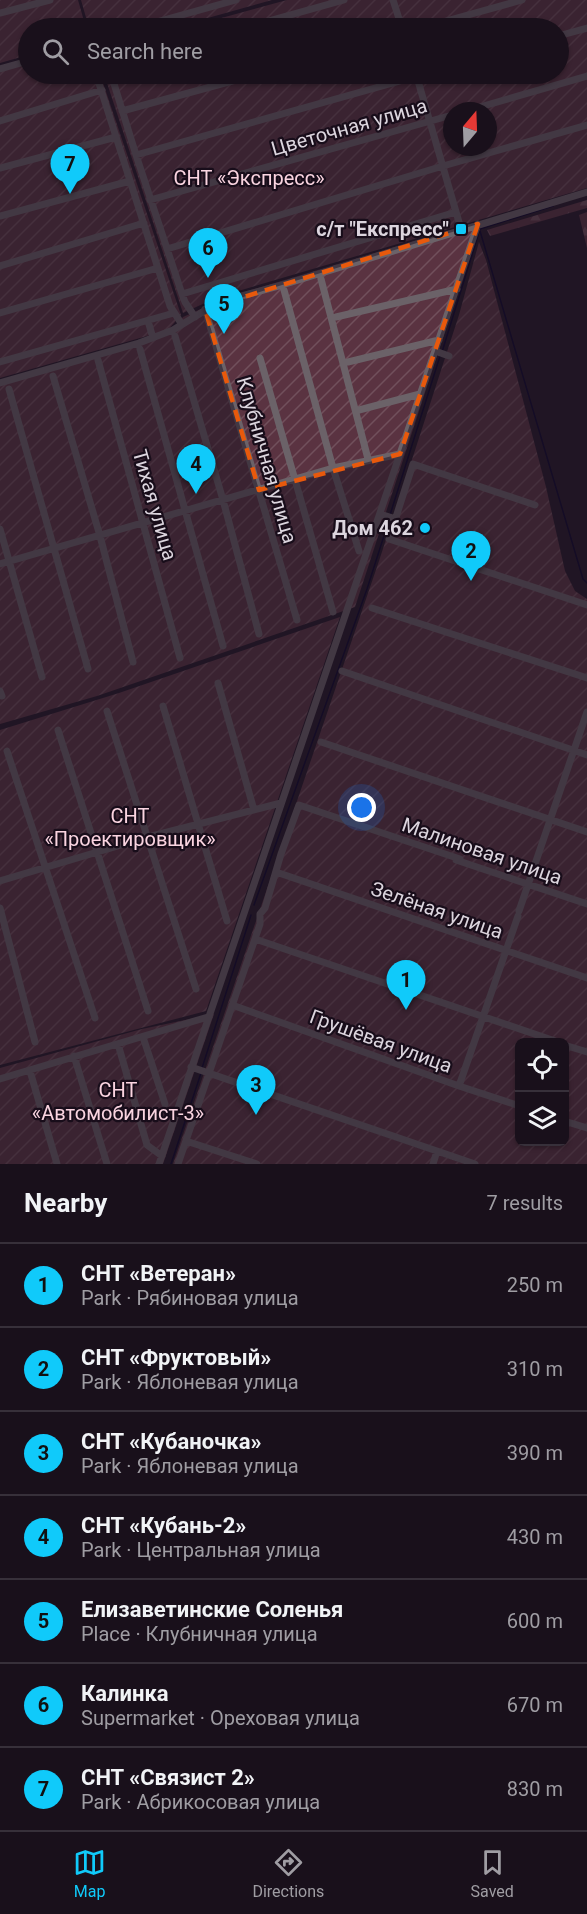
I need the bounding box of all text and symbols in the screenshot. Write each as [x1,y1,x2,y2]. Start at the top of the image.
search box [18,18,569,84]
icon: search [39,35,72,68]
text: Search here [87,39,203,64]
street label: Цветочная улица [268,93,430,161]
north arrow [443,102,497,156]
pin: 7 [50,144,90,194]
park label: СНТ «Экспресс» [173,166,325,190]
place label: с/т "Експресс" [316,217,449,241]
marker: с/т "Експресс" [454,222,468,236]
pin: 6 [188,228,228,278]
pin: 5 [204,284,244,334]
street label: Клубничная улица [232,374,302,546]
pin: 4 [176,444,216,494]
street label: Тихая улица [128,447,182,563]
place label: Дом 462 [332,516,413,540]
marker: Дом 462 [418,521,432,535]
pin: 2 [452,532,490,581]
your location [347,793,376,822]
park label: СНТ «Проектировщик» [44,804,216,851]
street label: Малиновая улица [399,812,565,890]
street label: Зелёная улица [368,876,506,944]
pin: 1 [386,960,426,1010]
street label: Грушёвая улица [307,1004,455,1078]
map controls [515,1038,569,1146]
button: locate [515,1038,569,1092]
pin: 3 [236,1066,276,1115]
park label: СНТ «Автомобилист-3» [32,1078,204,1125]
button: layers [515,1092,569,1146]
text: Nearby [24,1188,107,1218]
text: 7 results [487,1191,563,1215]
text: СНТ «Ветеран» [81,1261,236,1286]
text: 1 [38,1273,49,1297]
text: 250 m [507,1273,563,1297]
text: Park · Рябиновая улица [81,1286,299,1310]
text: СНТ «Фруктовый» [81,1345,271,1370]
text: 2 [38,1357,49,1381]
text: 310 m [507,1357,563,1381]
text: Park · Яблоневая улица [81,1370,299,1394]
text: СНТ «Кубаночка» [81,1429,262,1454]
text: 3 [38,1441,49,1465]
text: 390 m [507,1441,563,1465]
text: Park · Яблоневая улица [81,1454,299,1478]
text: СНТ «Кубань-2» [81,1513,246,1538]
text: 4 [38,1525,49,1549]
text: 430 m [507,1525,563,1549]
text: Park · Центральная улица [81,1538,321,1562]
text: Елизаветинские Соленья [81,1597,343,1622]
text: 5 [38,1609,49,1633]
text: 600 m [507,1609,563,1633]
text: Place · Клубничная улица [81,1622,318,1646]
text: Калинка [81,1681,169,1706]
text: 6 [38,1693,49,1717]
text: 670 m [507,1693,563,1717]
text: Supermarket · Ореховая улица [81,1706,360,1730]
text: СНТ «Связист 2» [81,1765,255,1790]
text: 7 [38,1777,49,1801]
text: 830 m [507,1777,563,1801]
text: Park · Абрикосовая улица [81,1790,320,1814]
tab: Map [73,1846,106,1901]
tab: Directions [252,1846,324,1901]
tab: Saved [471,1846,514,1901]

